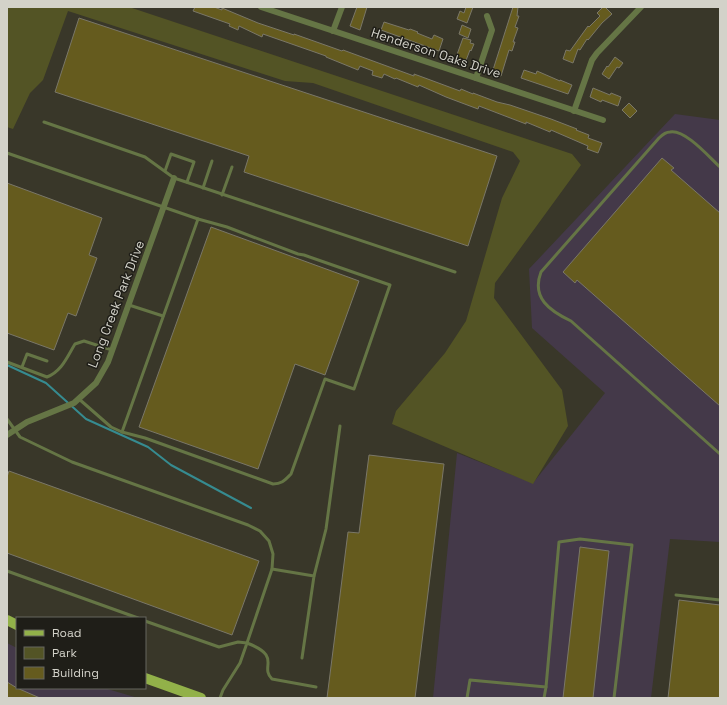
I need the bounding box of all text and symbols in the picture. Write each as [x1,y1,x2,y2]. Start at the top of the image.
street label: Henderson Oaks Drive [369,24,503,82]
street label: Long Creek Park Drive [84,238,148,370]
legend [16,617,146,689]
text: Road [52,625,81,641]
text: Park [52,645,77,661]
text: Building [52,665,99,681]

